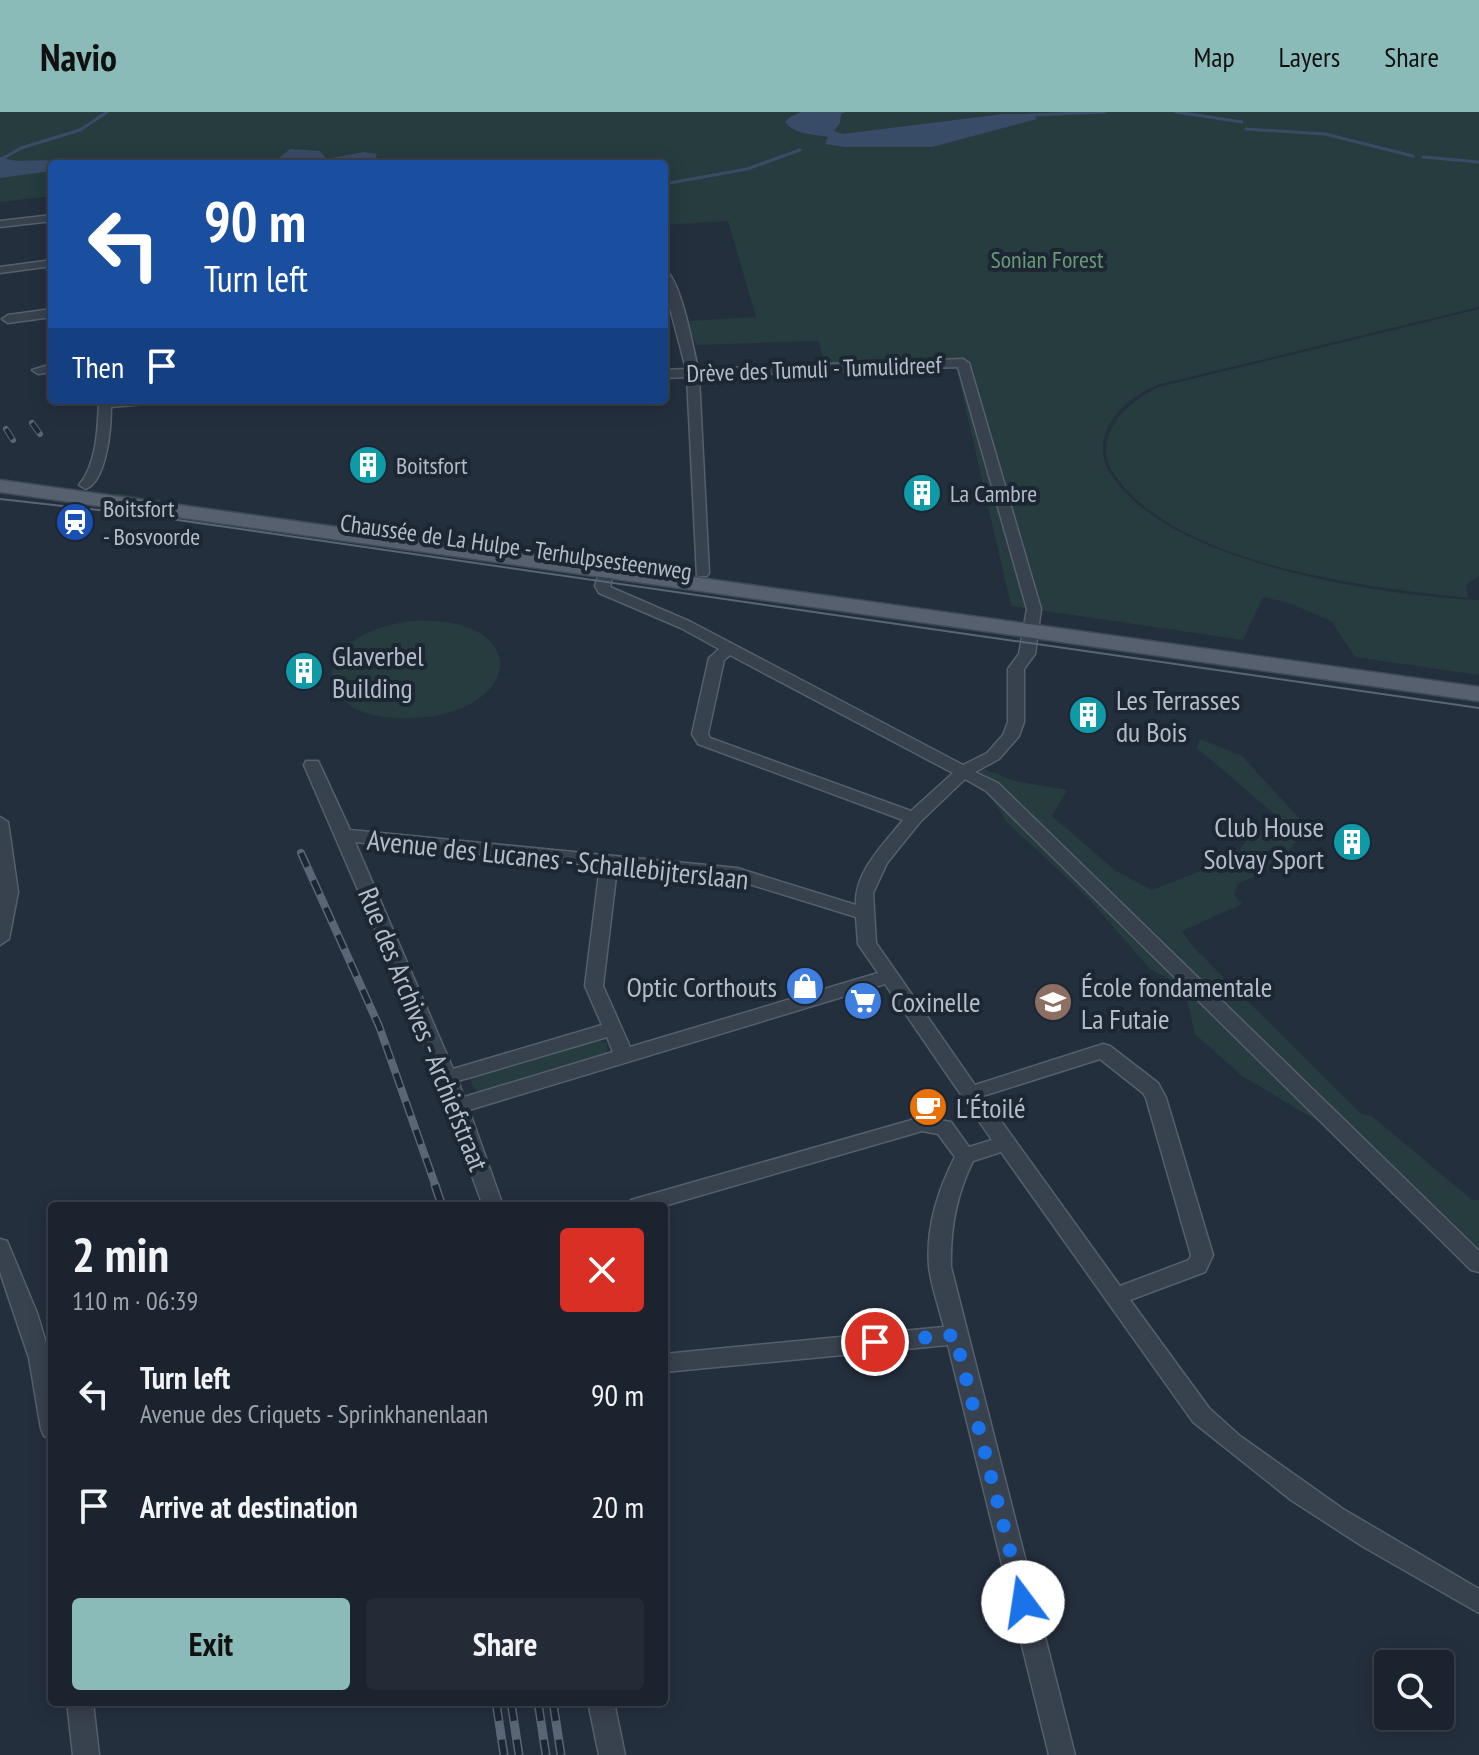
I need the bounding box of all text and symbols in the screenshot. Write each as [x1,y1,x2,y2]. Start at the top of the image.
text: Navio [40,32,117,81]
text: Map [1193,38,1235,75]
text: Layers [1279,38,1340,75]
text: Share [1384,38,1439,75]
text: 90 m [204,185,306,257]
icon: left [72,192,176,296]
park label: Sonian Forest [990,244,1104,275]
text: Turn left [204,255,308,302]
icon: arrive [140,344,184,388]
text: Then [72,347,124,386]
street label: Drève des Tumuli - Tumulidreef [686,349,943,389]
building icon: Boitsfort [347,444,389,486]
place label: Boitsfort [396,450,468,481]
building icon: La Cambre [901,472,943,514]
place label: La Cambre [950,478,1037,509]
place label: Boitsfort - Bosvoorde [103,493,200,552]
station icon: Boitsfort - Bosvoorde [54,501,96,543]
street label: Chaussée de La Hulpe - Terhulpsesteenweg [338,507,694,587]
place label: Glaverbel Building [332,637,424,706]
building icon: Glaverbel Building [283,650,325,692]
place label: Les Terrasses du Bois [1116,681,1240,750]
building icon: Les Terrasses du Bois [1067,694,1109,736]
place label: Club House Solvay Sport [1203,808,1324,877]
street label: Avenue des Lucanes - Schallebijterslaan [365,821,751,897]
building icon: Club House Solvay Sport [1331,821,1373,863]
street label: Rue des Archives - Archiefstraat [350,882,498,1177]
shop icon: Optic Corthouts [784,965,826,1007]
place label: Optic Corthouts [626,968,777,1005]
place label: École fondamentale La Futaie [1081,968,1272,1037]
supermarket icon: Coxinelle [842,980,884,1022]
school or university icon: École fondamentale La Futaie [1032,981,1074,1023]
place label: Coxinelle [891,983,981,1020]
cafe icon: L'Étoilé [907,1086,949,1128]
place label: L'Étoilé [956,1089,1026,1126]
text: 2 min [72,1223,169,1285]
button: close [560,1228,644,1312]
text: 110 m · 06:39 [72,1284,198,1317]
pin [841,1308,909,1376]
icon: arrive [853,1320,897,1364]
text: Turn left [140,1358,230,1397]
icon: left [72,1372,116,1416]
text: 90 m [591,1375,644,1414]
text: Avenue des Criquets - Sprinkhanenlaan [140,1397,488,1430]
icon: arrive [72,1484,116,1528]
text: Arrive at destination [140,1487,358,1526]
text: 20 m [591,1487,644,1526]
position arrow [981,1560,1065,1644]
button: Exit [72,1598,350,1690]
button: Share [366,1598,644,1690]
map controls [1374,1650,1454,1730]
button: search [1374,1650,1454,1730]

